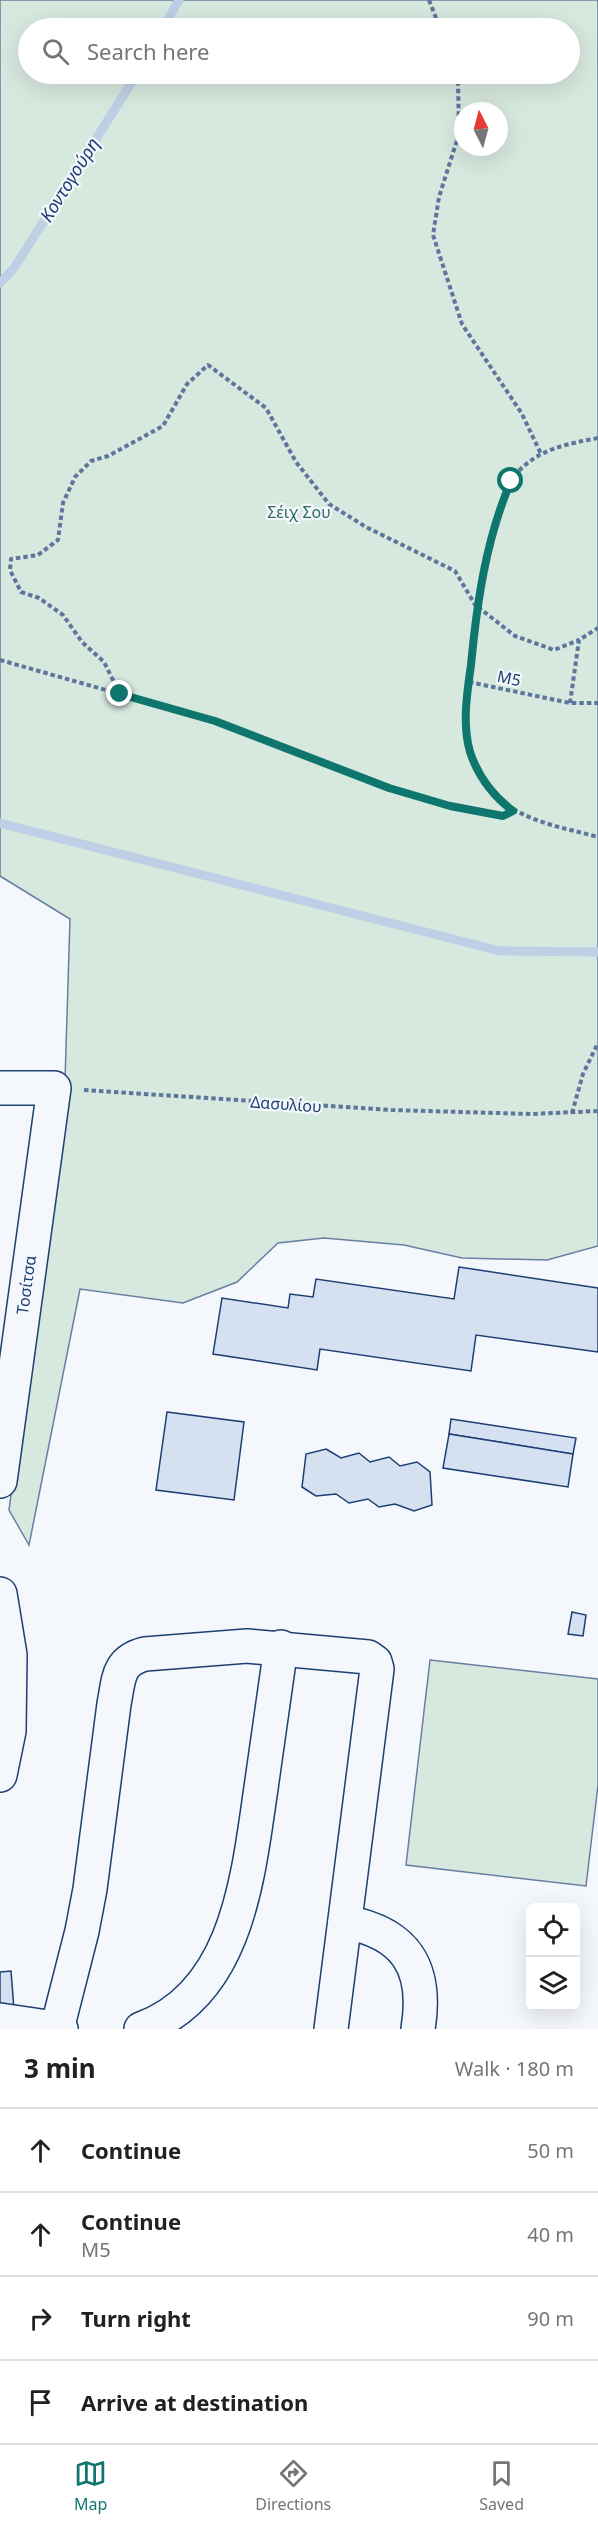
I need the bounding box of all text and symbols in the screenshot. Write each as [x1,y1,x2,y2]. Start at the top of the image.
search box [18,18,580,84]
icon: search [39,35,72,68]
text: Search here [87,36,209,66]
north arrow [454,102,508,156]
water label: Κοντογούρη [34,133,104,226]
route start [497,467,523,493]
park label: Σέιχ Σου [267,501,331,523]
street label: M5 [495,665,523,691]
route end [106,680,132,706]
street label: Δασυλίου [250,1091,322,1117]
street label: Τοσίτσα [11,1254,41,1316]
map controls [526,1903,580,2011]
button: locate [526,1903,580,1957]
button: layers [526,1957,580,2011]
text: 3 min [24,2050,96,2086]
text: Walk · 180 m [455,2055,574,2082]
icon: ahead [24,2134,57,2167]
text: Continue [81,2135,181,2165]
text: 50 m [527,2137,574,2164]
text: Continue [81,2206,181,2236]
icon: ahead [24,2218,57,2251]
text: 40 m [527,2221,574,2248]
text: M5 [81,2236,111,2263]
icon: right [24,2302,57,2335]
text: Turn right [81,2303,191,2333]
text: 90 m [527,2305,574,2332]
icon: arrive [24,2386,57,2419]
text: Arrive at destination [81,2387,308,2417]
tab: Map [74,2457,107,2515]
tab: Directions [255,2457,331,2515]
tab: Saved [479,2457,524,2515]

